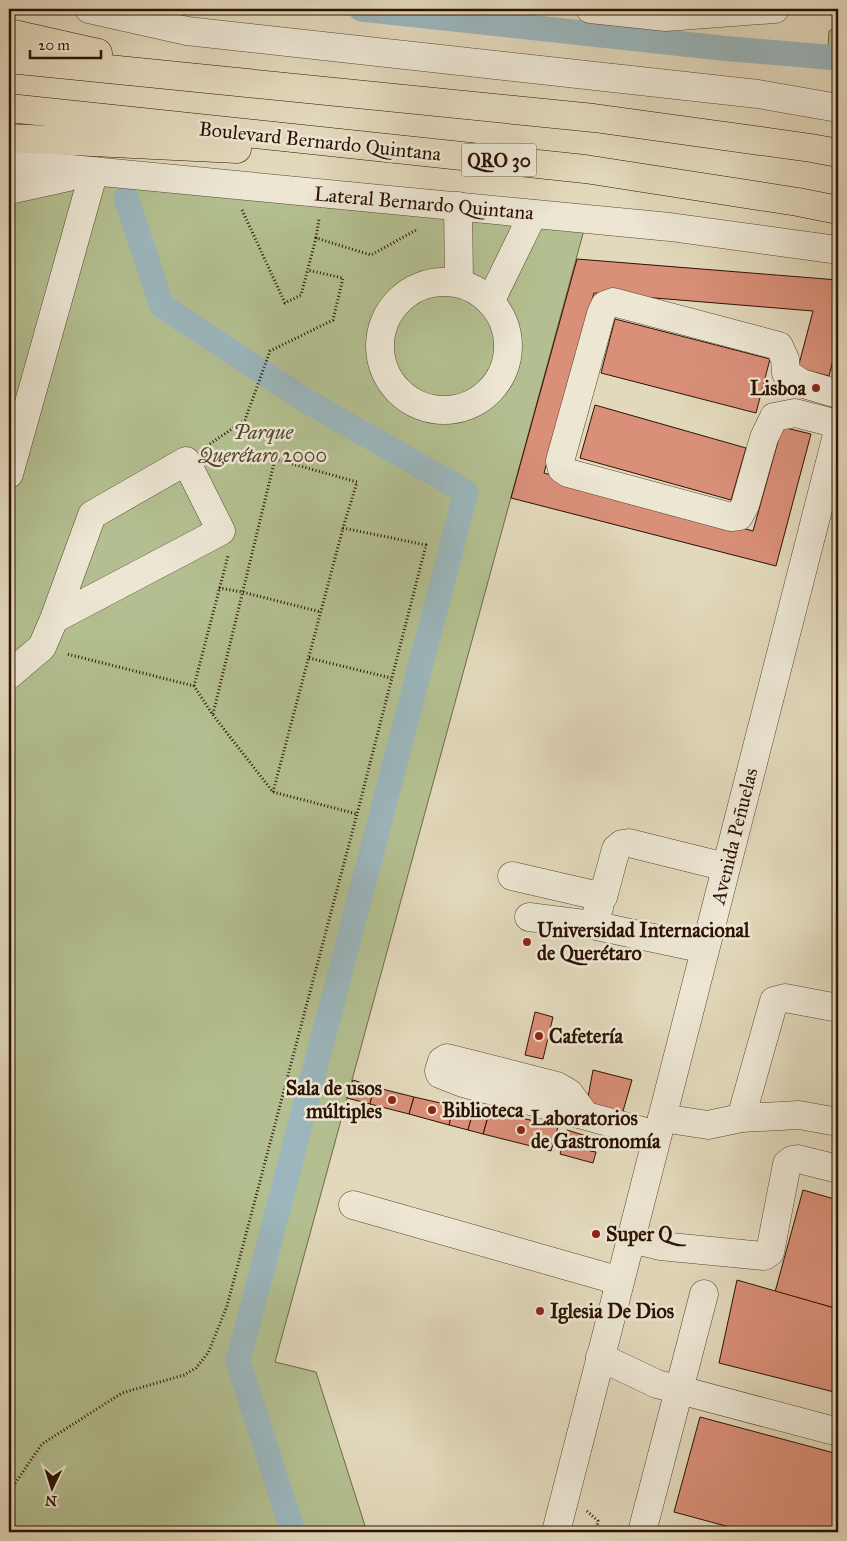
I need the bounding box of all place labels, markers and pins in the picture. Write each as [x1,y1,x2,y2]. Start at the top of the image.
place label: Lisboa [750,376,807,400]
marker: Lisboa [810,382,822,394]
place label: Universidad Internacional de Querétaro [537,918,750,966]
marker: Universidad Internacional de Querétaro [521,936,533,948]
place label: Cafetería [549,1024,623,1048]
marker: Cafetería [533,1030,545,1042]
place label: Sala de usos múltiples [286,1076,383,1124]
marker: Sala de usos múltiples [386,1094,398,1106]
place label: Biblioteca [442,1098,524,1122]
marker: Biblioteca [426,1104,438,1116]
place label: Laboratorios de Gastronomía [531,1106,661,1153]
marker: Laboratorios de Gastronomía [515,1124,527,1136]
place label: Super Q [606,1222,687,1247]
marker: Super Q [590,1228,602,1240]
place label: Iglesia De Dios [550,1299,675,1324]
marker: Iglesia De Dios [534,1305,546,1317]

